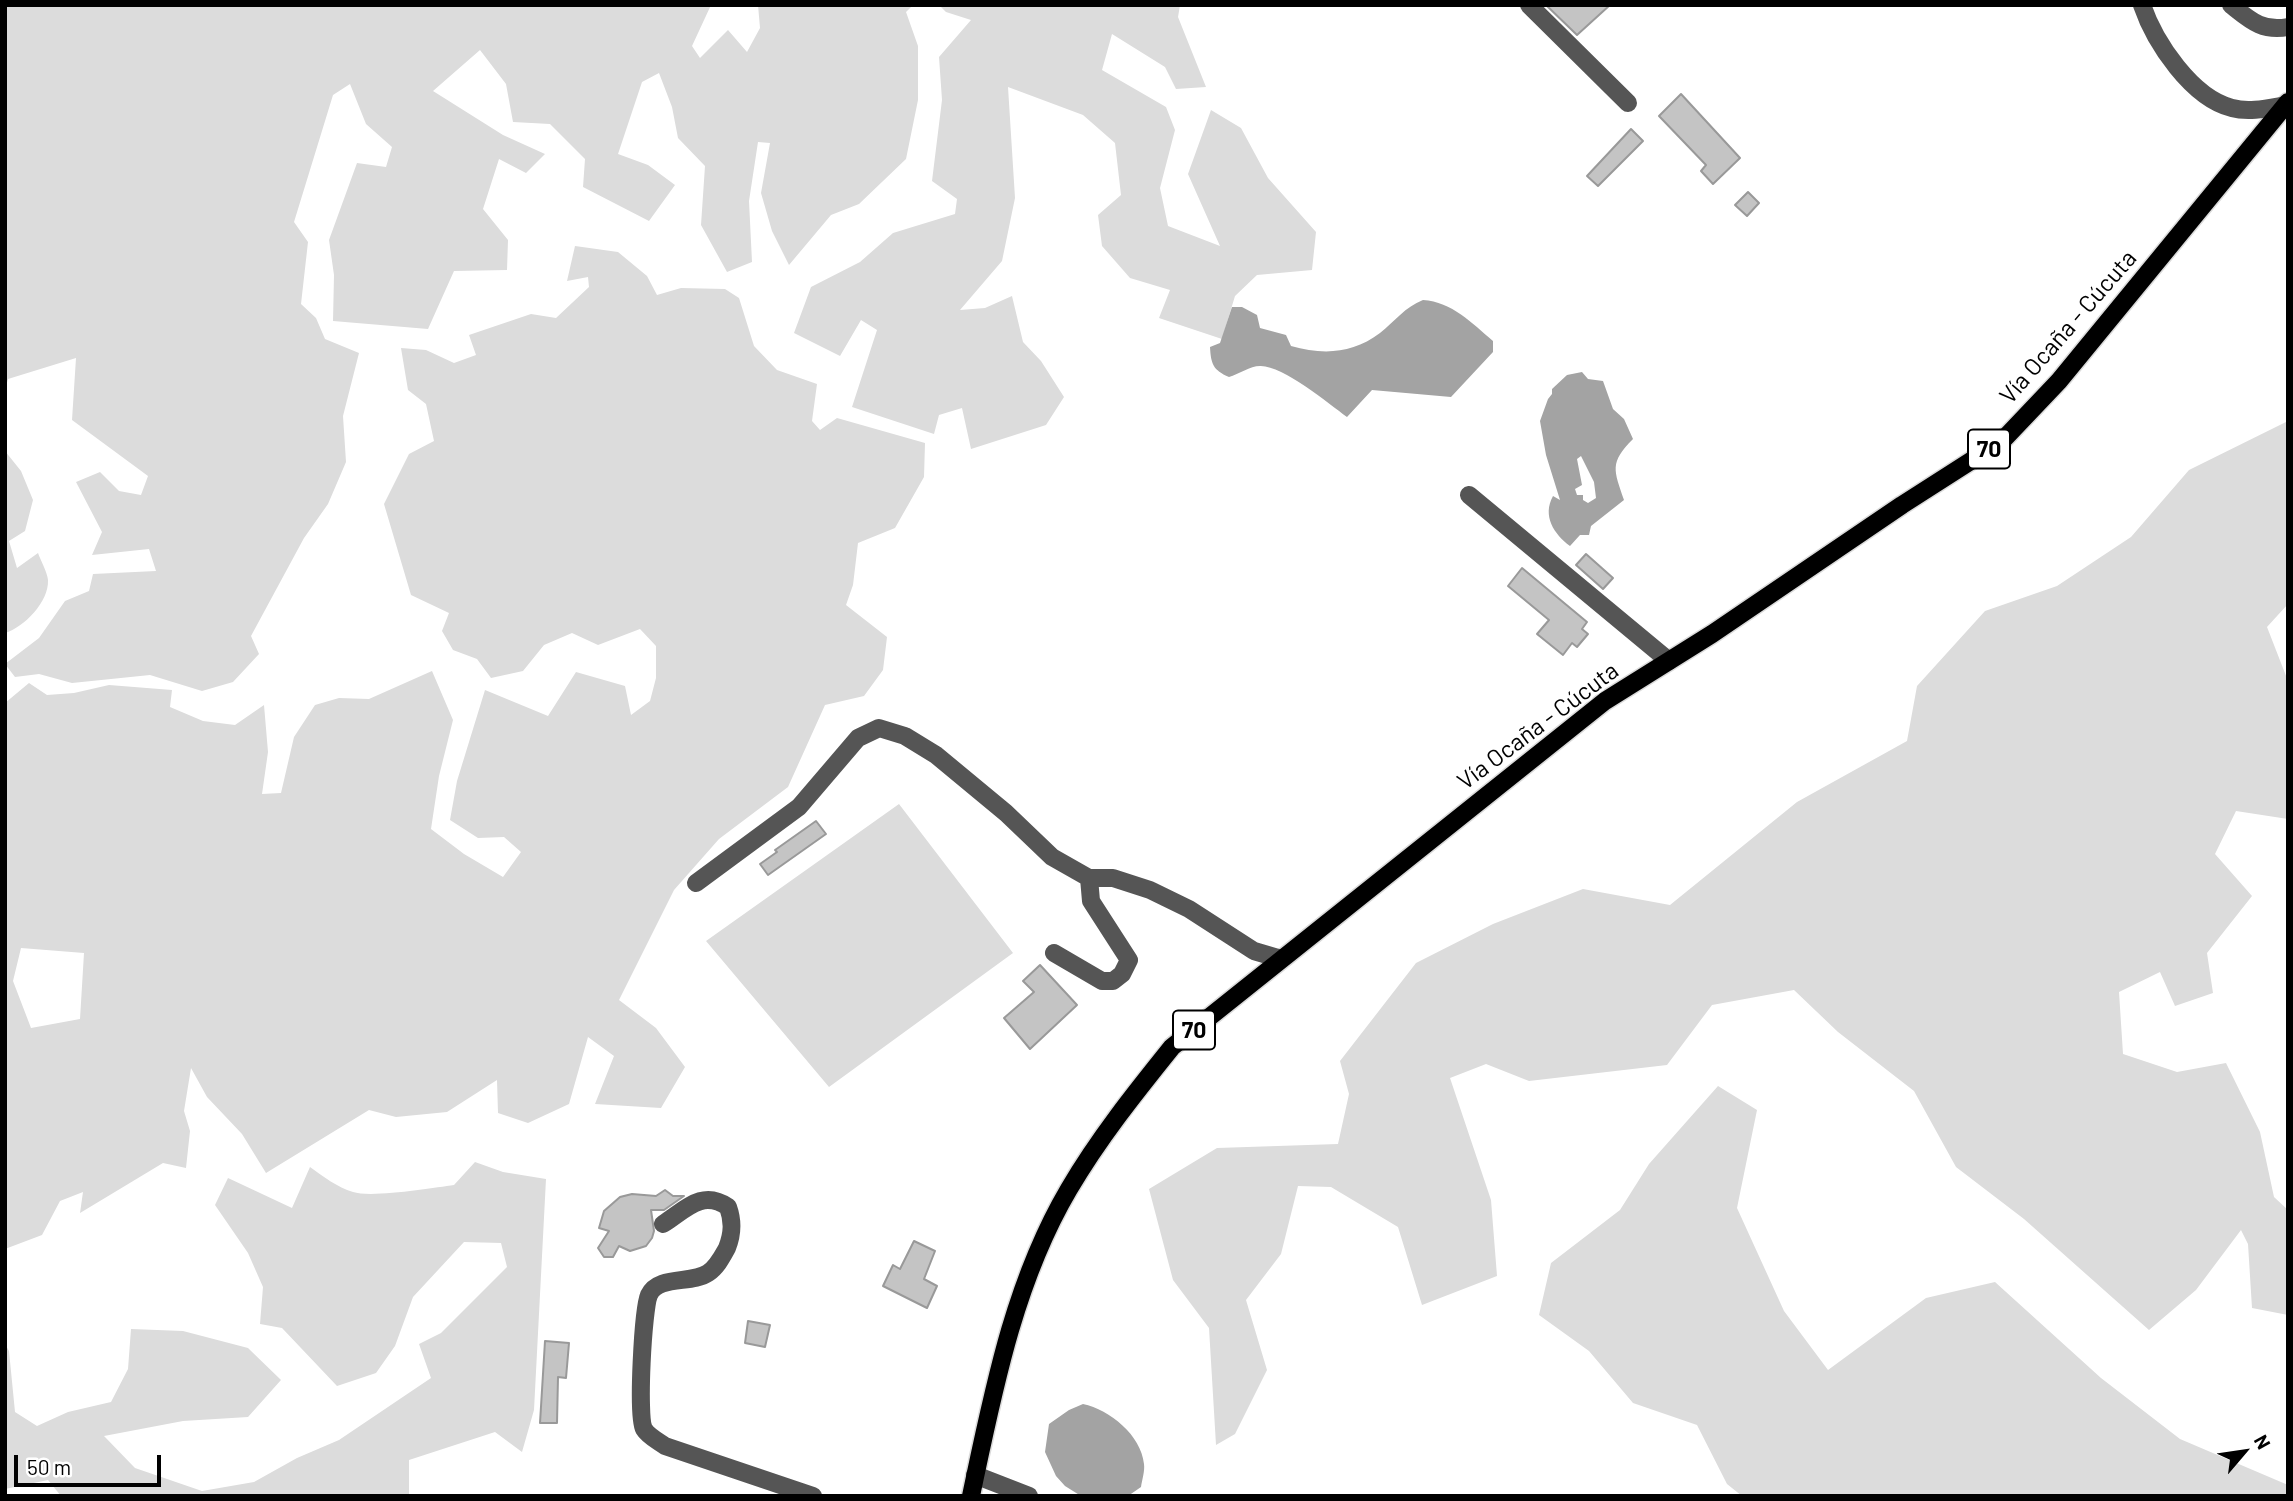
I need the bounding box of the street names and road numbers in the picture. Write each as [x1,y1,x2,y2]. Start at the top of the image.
street label: Vía Ocaña - Cúcuta [1993,244,2143,410]
road number: 70 [1968,430,2010,468]
street label: Vía Ocaña - Cúcuta [1452,656,1624,796]
road number: 70 [1173,1010,1215,1050]

